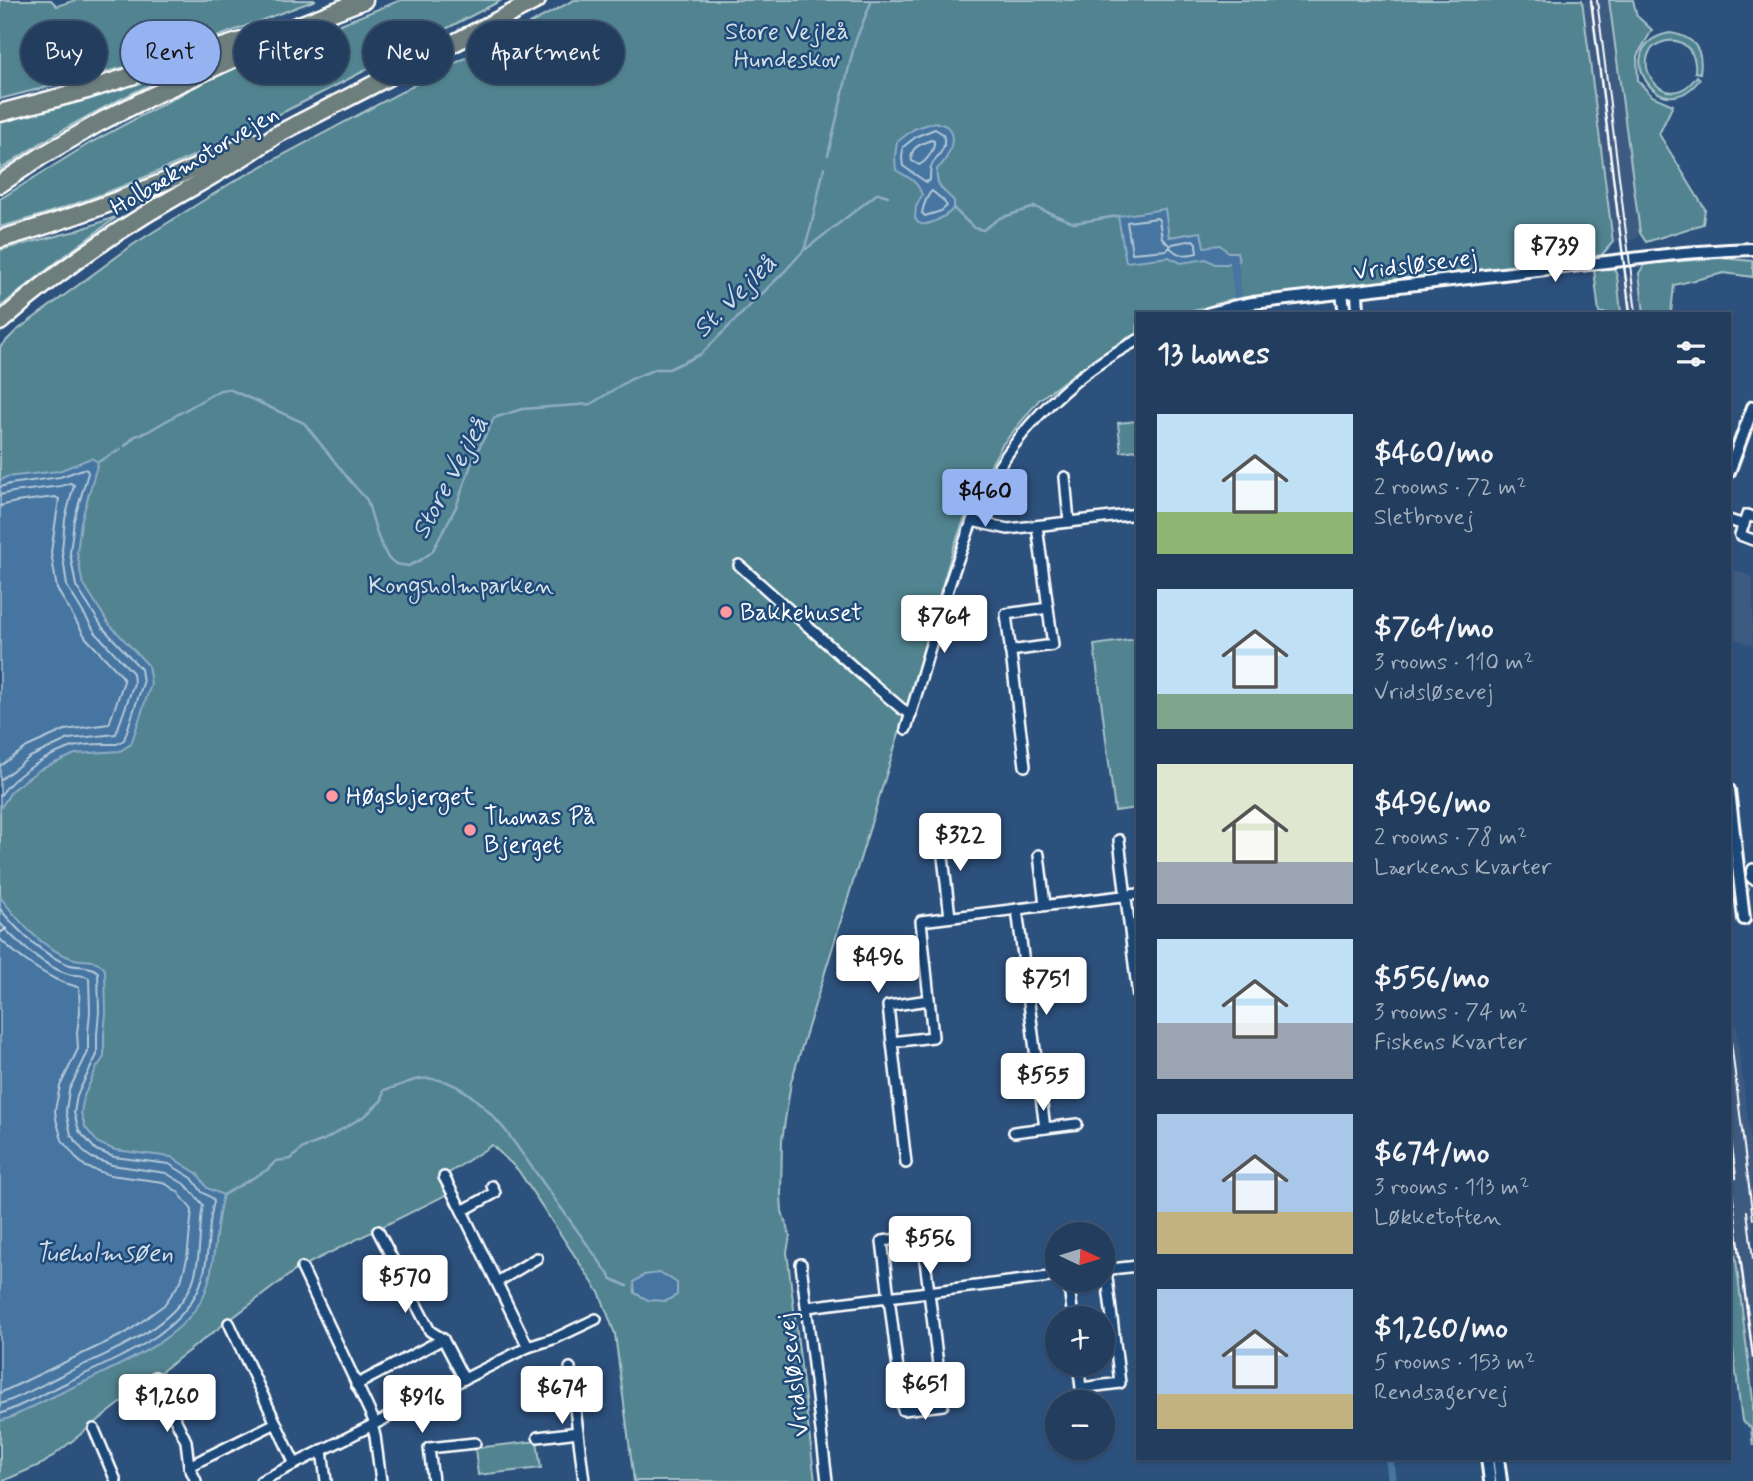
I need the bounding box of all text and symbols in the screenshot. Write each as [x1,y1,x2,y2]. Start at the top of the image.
park label: Store Vejleå Hundeskov [725,17,849,76]
chip: Buy [21,21,107,84]
chip: Rent [121,21,220,84]
chip: Filters [234,21,349,84]
chip: New [363,21,453,84]
chip: Apartment [467,21,624,84]
street label: Holbækmotorvejen [105,99,285,224]
pin: $739 [1514,224,1596,284]
text: $739 [1530,232,1580,262]
street label: Vridsløsevej [1352,243,1479,288]
water label: St. Vejleå [686,247,785,346]
text: 13 homes [1157,335,1270,374]
icon: filters [1672,335,1710,373]
water label: Store Vejleå [404,411,497,545]
text: $460/mo [1374,434,1494,473]
icon: home [1213,442,1297,526]
pin: $460 [944,470,1026,529]
text: 2 rooms · 72 m² [1374,473,1527,503]
text: $460 [958,477,1012,507]
text: Sletbrovej [1374,503,1474,533]
park label: Kongsholmparken [368,571,554,604]
pin: $764 [903,596,985,655]
place label: Bakkehuset [740,598,862,629]
text: $764 [917,603,971,633]
marker: Bakkehuset [718,604,734,620]
text: $764/mo [1374,609,1494,648]
icon: home [1213,617,1297,701]
text: 3 rooms · 110 m² [1374,648,1534,678]
text: Vridsløsevej [1374,678,1493,708]
place label: Høgsbjerget [346,782,475,815]
text: $496/mo [1374,784,1491,823]
marker: Høgsbjerget [324,788,340,804]
icon: home [1213,792,1297,876]
place label: Thomas På Bjerget [484,802,596,861]
pin: $322 [919,814,1001,873]
text: $322 [935,821,985,851]
marker: Thomas På Bjerget [462,822,478,838]
text: 2 rooms · 78 m² [1374,823,1527,853]
text: Lærkens Kvarter [1374,853,1552,883]
pin: $496 [837,936,919,995]
text: $496 [852,943,904,973]
pin: $751 [1005,958,1087,1017]
text: $556/mo [1374,959,1490,998]
text: $751 [1022,965,1070,995]
icon: home [1213,967,1297,1051]
text: 3 rooms · 74 m² [1374,998,1528,1028]
text: Fiskens Kvarter [1374,1028,1528,1058]
pin: $555 [1002,1054,1084,1113]
text: $555 [1017,1061,1069,1091]
text: $674/mo [1374,1134,1490,1173]
icon: home [1213,1142,1297,1226]
text: 3 rooms · 113 m² [1374,1173,1529,1203]
text: Løkketoften [1374,1203,1501,1233]
pin: $556 [889,1216,971,1276]
north arrow [1045,1222,1115,1292]
map controls [1045,1222,1115,1460]
text: $556 [905,1224,955,1254]
water label: Tueholmsøen [35,1237,173,1271]
pin: $570 [364,1256,446,1315]
text: $570 [379,1263,431,1293]
button: + [1045,1306,1115,1376]
text: $1,260/mo [1374,1309,1508,1348]
street label: Vridsløsevej [772,1311,817,1438]
icon: home [1213,1317,1297,1401]
text: 5 rooms · 153 m² [1374,1348,1535,1378]
pin: $651 [884,1362,966,1422]
pin: $674 [521,1366,603,1426]
text: $651 [902,1370,948,1400]
pin: $1,260 [110,1374,224,1434]
text: $674 [537,1374,587,1404]
pin: $916 [381,1376,463,1435]
text: Rendsagervej [1374,1378,1508,1408]
text: $1,260 [135,1382,199,1412]
text: $916 [399,1383,445,1413]
button: − [1045,1390,1115,1460]

